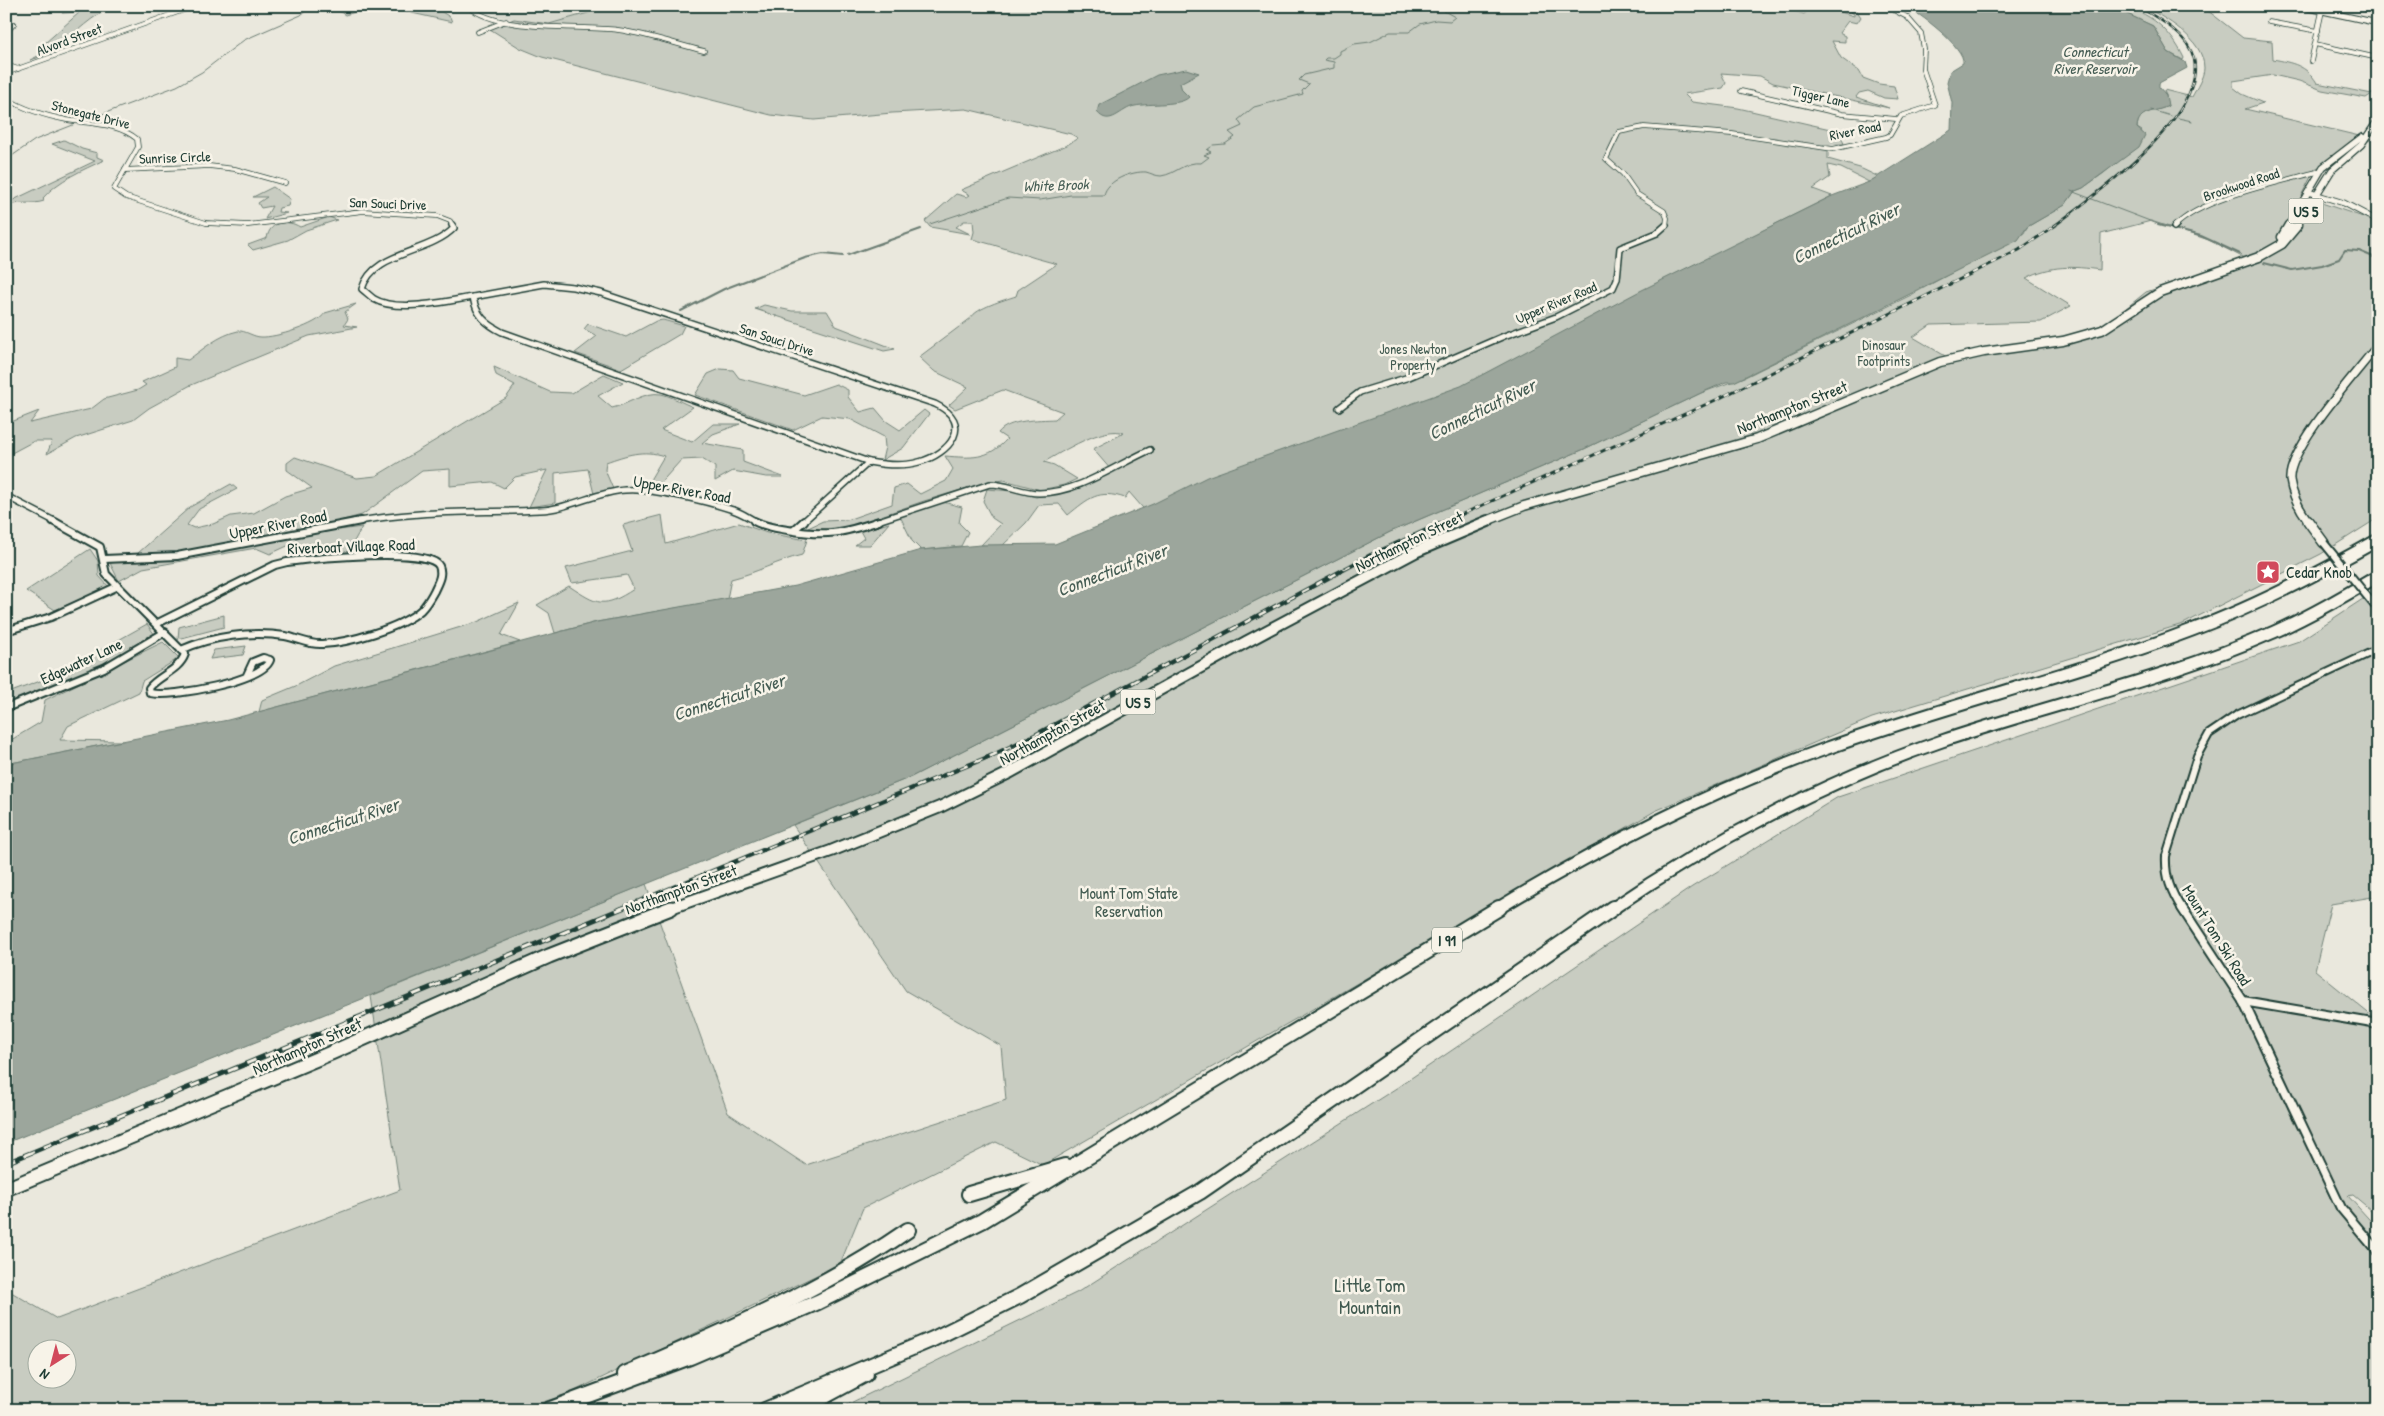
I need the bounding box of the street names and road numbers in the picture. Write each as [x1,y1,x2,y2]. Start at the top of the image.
street label: Alvord Street [34,18,105,60]
street label: Tigger Lane [1790,80,1852,113]
street label: Stonegate Drive [49,95,133,134]
street label: River Road [1828,116,1883,144]
street label: Sunrise Circle [139,146,212,168]
street label: Brookwood Road [2201,163,2282,205]
street label: San Souci Drive [349,192,427,214]
road number: US 5 [2288,198,2324,224]
street label: Upper River Road [1513,276,1600,328]
street label: San Souci Drive [737,318,817,360]
street label: Northampton Street [1733,375,1851,439]
street label: Upper River Road [632,470,732,508]
street label: Upper River Road [228,504,328,544]
street label: Northampton Street [1351,505,1467,577]
street label: Riverboat Village Road [287,533,415,559]
street label: Edgewater Lane [36,632,126,690]
road number: US 5 [1120,690,1156,714]
street label: Northampton Street [995,694,1109,770]
street label: Northampton Street [622,858,740,919]
street label: Mount Tom Ski Road [2177,881,2257,989]
road number: I 91 [1432,928,1462,952]
street label: Northampton Street [249,1012,366,1080]

